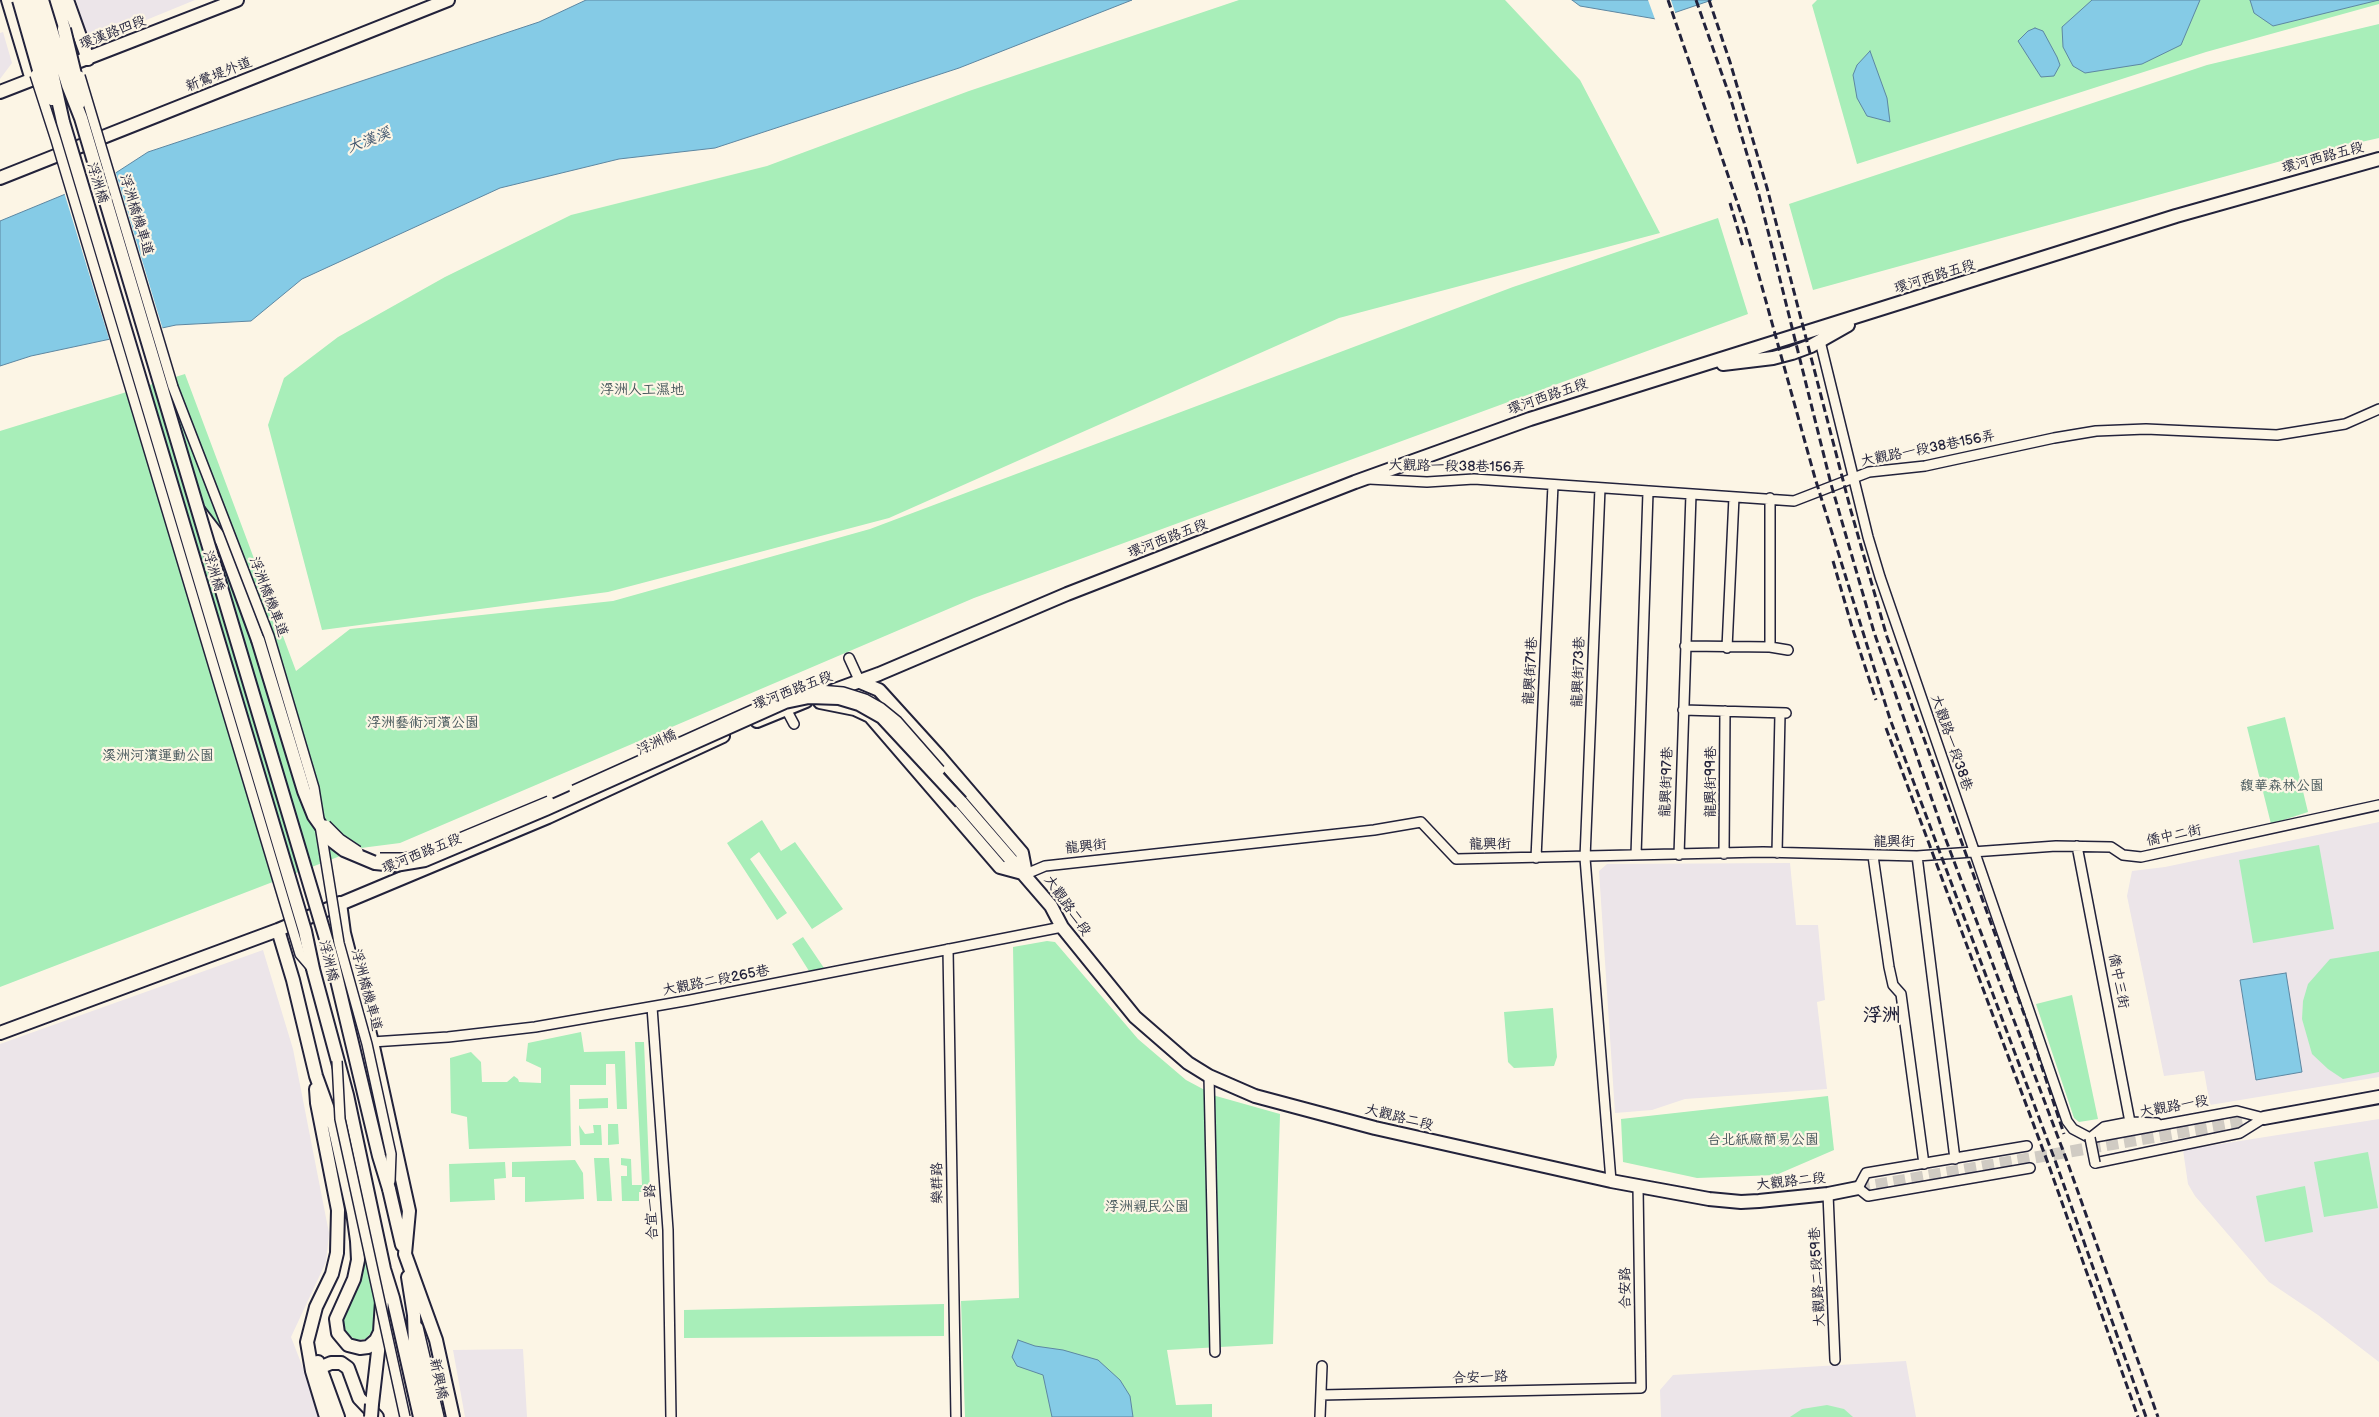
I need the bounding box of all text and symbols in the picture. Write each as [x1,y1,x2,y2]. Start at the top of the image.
street label: 環漢路四段 [77,13,149,53]
street label: 新鶯堤外道 [183,54,255,96]
water label: 大漢溪 [345,125,393,157]
street label: 環河西路五段 [2280,139,2366,177]
street label: 浮洲橋 [83,160,111,206]
street label: 浮洲橋機車道 [116,172,156,258]
street label: 環河西路五段 [1892,257,1978,297]
street label: 環河西路五段 [1506,375,1590,419]
park label: 浮洲人工濕地 [600,382,684,398]
street label: 大觀路一段38巷156弄 [1859,428,1997,470]
street label: 大觀路一段38巷156弄 [1388,457,1526,477]
street label: 環河西路五段 [1126,516,1210,562]
street label: 浮洲橋 [199,548,227,594]
street label: 浮洲橋機車道 [245,555,291,639]
street label: 龍興街71巷 [1521,636,1541,706]
street label: 龍興街73巷 [1569,636,1589,708]
street label: 環河西路五段 [751,668,835,714]
street label: 大觀路一段38巷 [1927,693,1975,793]
park label: 浮洲藝術河濱公園 [367,715,479,731]
street label: 浮洲橋 [634,727,680,759]
street label: 龍興街97巷 [1657,746,1677,818]
street label: 龍興街99巷 [1703,746,1719,818]
park label: 溪洲河濱運動公園 [102,748,214,764]
park label: 馥華森林公園 [2240,778,2324,794]
street label: 僑中二街 [2145,822,2203,850]
street label: 環河西路五段 [380,830,464,878]
street label: 龍興街 [1873,834,1915,850]
street label: 龍興街 [1064,836,1108,858]
street label: 龍興街 [1469,836,1511,854]
street label: 大觀路二段 [1040,873,1094,939]
street label: 浮洲橋 [315,939,341,983]
street label: 浮洲橋機車道 [347,947,385,1033]
street label: 僑中三街 [2104,952,2132,1010]
street label: 大觀路二段265巷 [661,962,771,1000]
district label: 浮洲 [1863,1005,1901,1027]
street label: 大觀路一段 [2138,1093,2210,1121]
street label: 大觀路二段 [1363,1101,1435,1135]
park label: 台北紙廠簡易公園 [1707,1132,1819,1148]
street label: 樂群路 [929,1162,947,1204]
street label: 大觀路二段 [1755,1170,1827,1194]
street label: 合宜一路 [642,1184,662,1240]
park label: 浮洲親民公園 [1105,1199,1189,1215]
street label: 大觀路二段59巷 [1807,1227,1829,1327]
street label: 合安路 [1617,1267,1635,1309]
street label: 新興橋 [425,1357,451,1401]
street label: 合安一路 [1452,1369,1508,1387]

